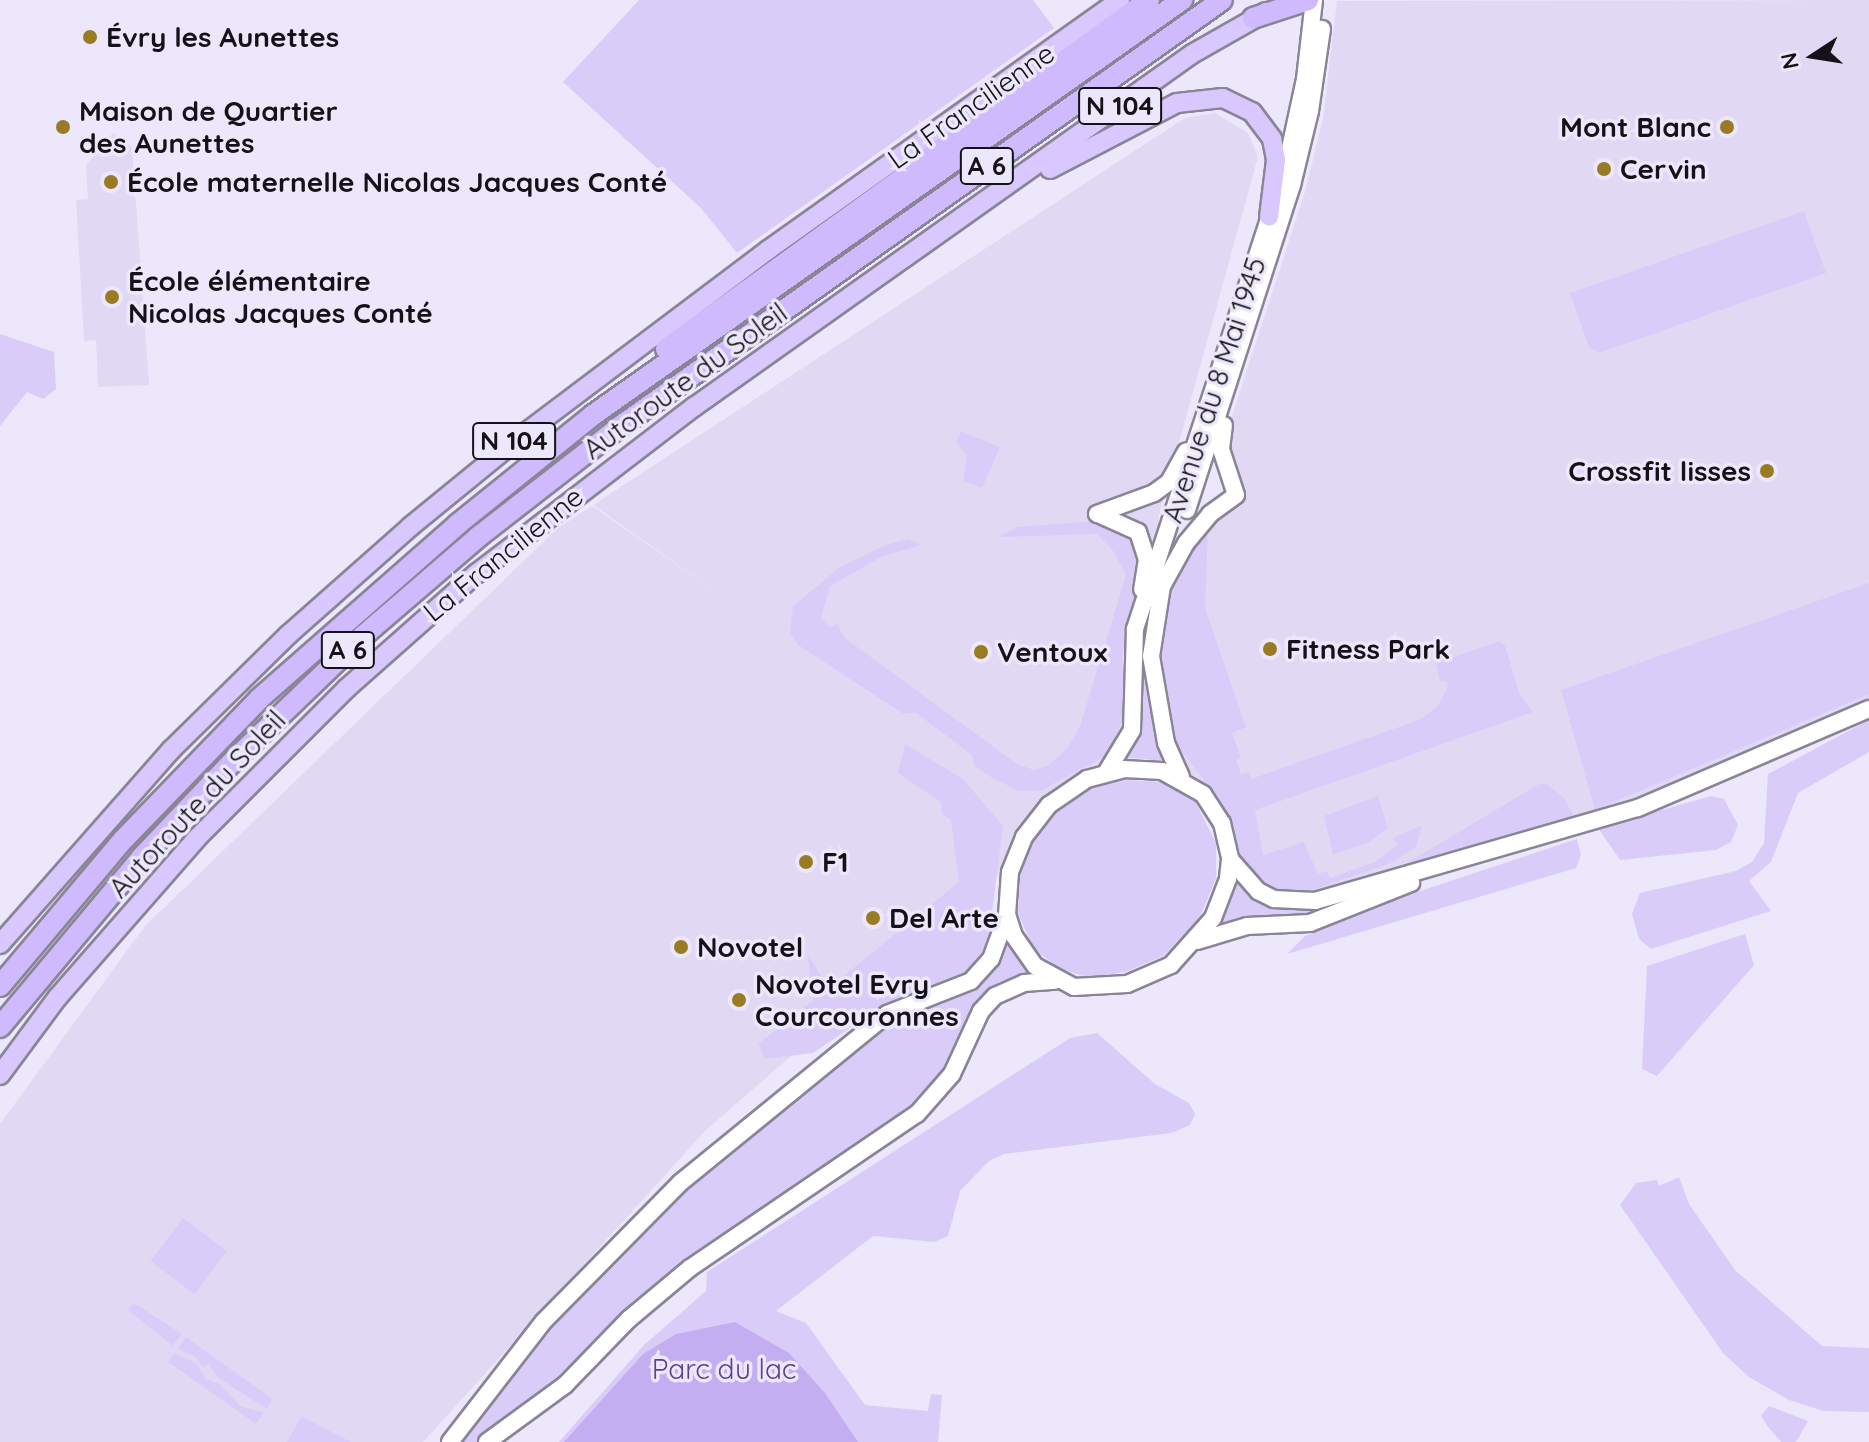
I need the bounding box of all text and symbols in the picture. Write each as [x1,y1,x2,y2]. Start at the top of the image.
north arrow [1773,16,1853,96]
place label: Évry les Aunettes [106,20,339,54]
marker: Évry les Aunettes [81,28,99,46]
street label: La Francilienne [881,36,1061,176]
text: N [1774,50,1805,72]
road number: N 104 [1078,84,1162,128]
place label: Maison de Quartier des Aunettes [79,94,338,160]
place label: Mont Blanc [1560,110,1711,144]
marker: Maison de Quartier des Aunettes [54,118,72,136]
marker: Mont Blanc [1718,118,1736,136]
road number: A 6 [959,144,1015,188]
place label: Cervin [1620,152,1707,186]
marker: Cervin [1595,160,1613,178]
place label: École maternelle Nicolas Jacques Conté [127,165,667,199]
marker: École maternelle Nicolas Jacques Conté [102,173,120,191]
street label: Avenue du 8 Mai 1945 [1155,253,1273,527]
place label: École élémentaire Nicolas Jacques Conté [128,264,433,330]
marker: École élémentaire Nicolas Jacques Conté [103,288,121,306]
street label: Autoroute du Soleil [576,296,794,466]
road number: N 104 [472,419,556,463]
place label: Crossfit lisses [1568,454,1751,488]
marker: Crossfit lisses [1758,462,1776,480]
street label: La Francilienne [416,479,590,629]
road number: A 6 [320,628,376,672]
place label: Fitness Park [1286,632,1450,666]
place label: Ventoux [997,635,1107,669]
marker: Fitness Park [1261,640,1279,658]
marker: Ventoux [972,643,990,661]
street label: Autoroute du Soleil [102,703,292,905]
place label: F1 [822,845,849,879]
marker: F1 [797,853,815,871]
place label: Del Arte [889,901,999,935]
marker: Del Arte [864,909,882,927]
place label: Novotel [697,930,803,964]
marker: Novotel [672,938,690,956]
place label: Novotel Evry Courcouronnes [755,967,959,1033]
marker: Novotel Evry Courcouronnes [730,991,748,1009]
park label: Parc du lac [652,1352,796,1386]

